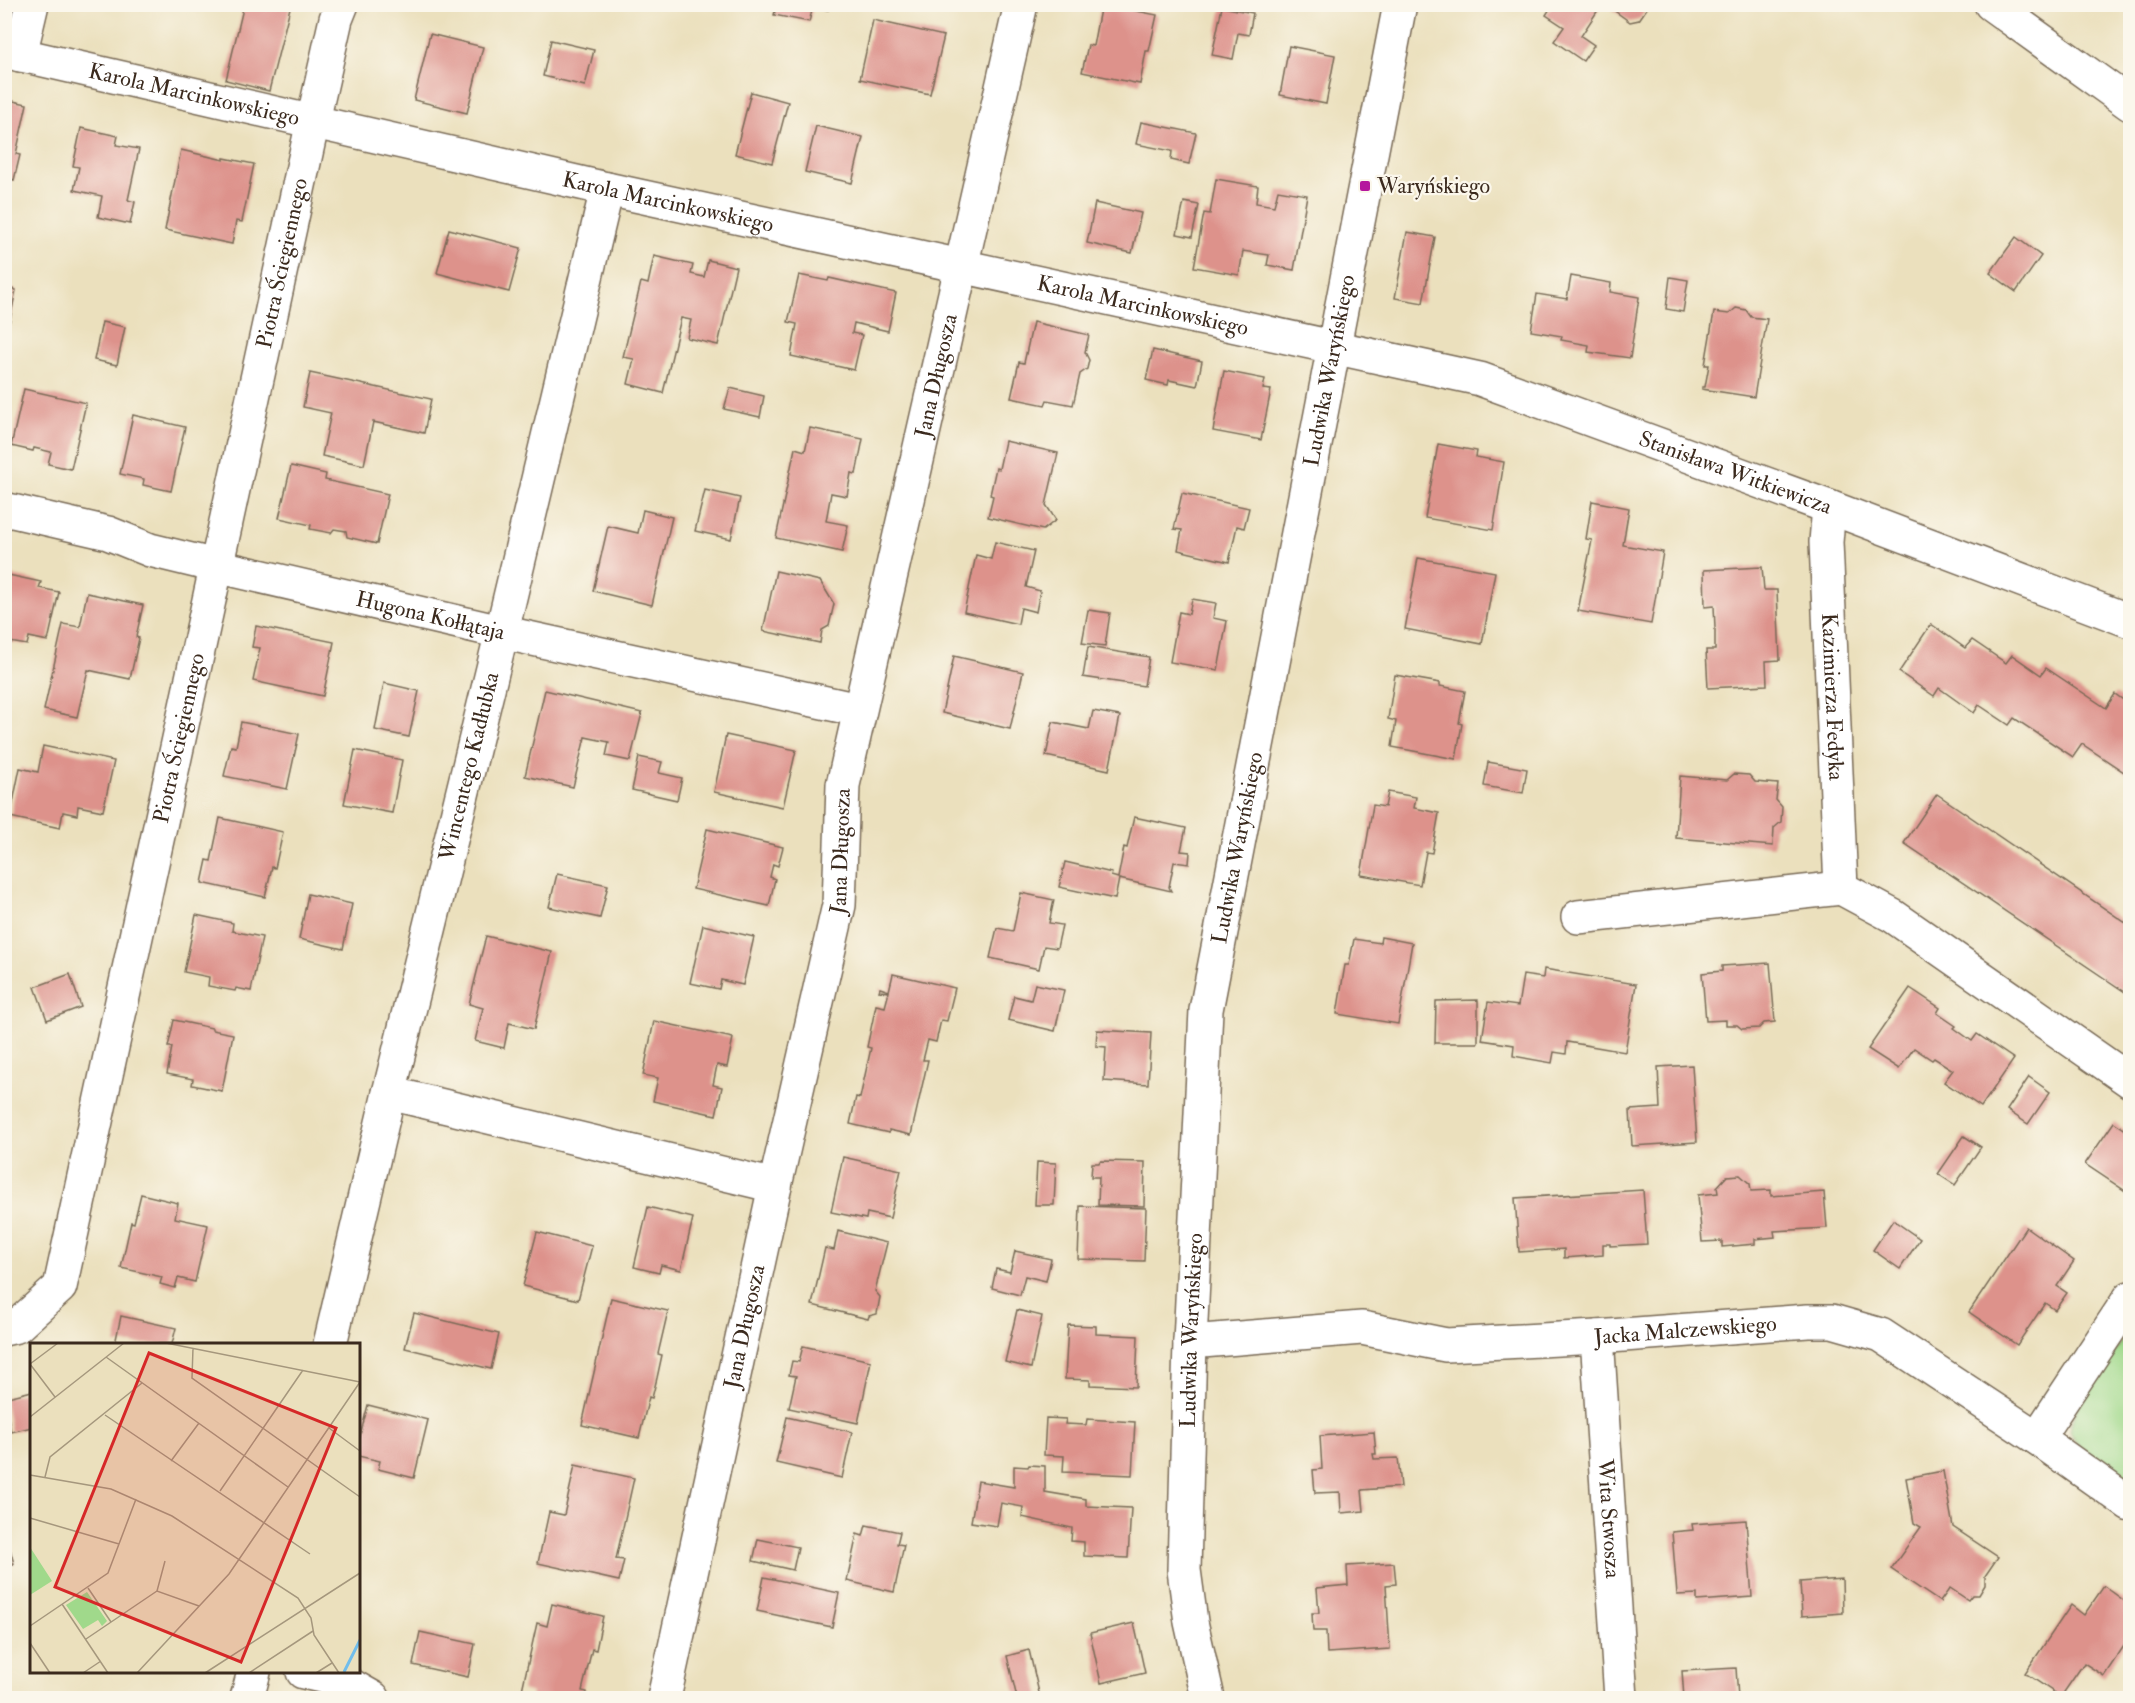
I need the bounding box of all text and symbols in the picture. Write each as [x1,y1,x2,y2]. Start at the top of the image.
street label: Karola Marcinkowskiego [86,57,302,132]
street label: Karola Marcinkowskiego [560,165,776,239]
place label: Waryńskiego [1376,172,1490,200]
street label: Piotra Ściegiennego [250,176,314,351]
marker: Waryńskiego [1358,179,1372,193]
street label: Karola Marcinkowskiego [1035,269,1251,342]
street label: Ludwika Waryńskiego [1297,272,1361,469]
street label: Jana Długosza [908,310,964,441]
street label: Stanisława Witkiewicza [1635,424,1837,521]
street label: Hugona Kołłątaja [353,585,508,647]
street label: Kazimierza Fedyka [1815,612,1850,782]
street label: Piotra Ściegiennego [147,650,211,826]
street label: Wincentego Kadłubka [432,668,506,865]
street label: Ludwika Waryńskiego [1205,750,1269,946]
street label: Jana Długosza [823,787,857,918]
street label: Ludwika Waryńskiego [1174,1233,1209,1428]
street label: Jana Długosza [717,1261,772,1392]
street label: Jacka Malczewskiego [1592,1309,1778,1351]
inset map [30,1343,360,1673]
street label: Wita Stwosza [1591,1457,1627,1580]

